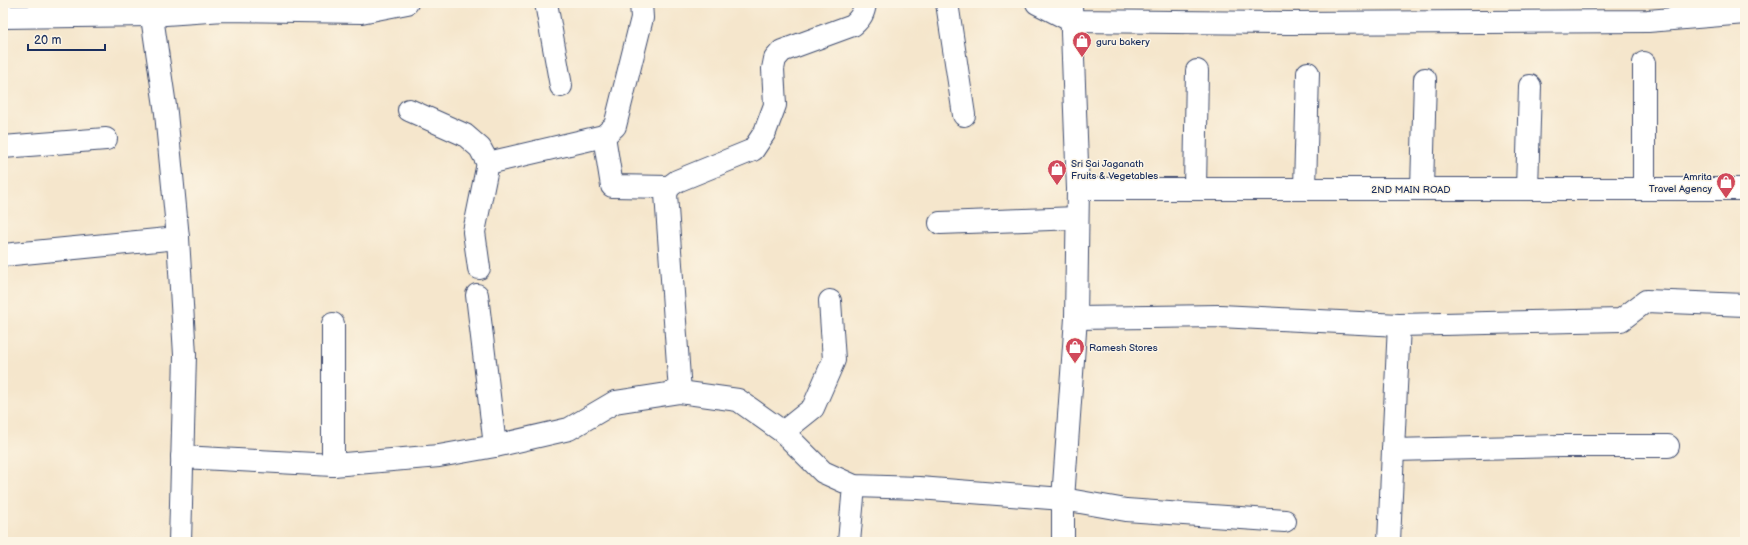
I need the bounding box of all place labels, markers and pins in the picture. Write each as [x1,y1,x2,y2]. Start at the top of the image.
shop icon: guru bakery [1071,30,1093,58]
place label: guru bakery [1096,36,1150,48]
shop icon: Sri Sai Jaganath Fruits & Vegetables [1046,158,1068,186]
place label: Sri Sai Jaganath Fruits & Vegetables [1071,158,1158,182]
place label: Amrita Travel Agency [1649,171,1712,195]
shop icon: Amrita Travel Agency [1715,171,1737,199]
shop icon: Ramesh Stores [1064,336,1086,364]
place label: Ramesh Stores [1089,342,1158,354]

